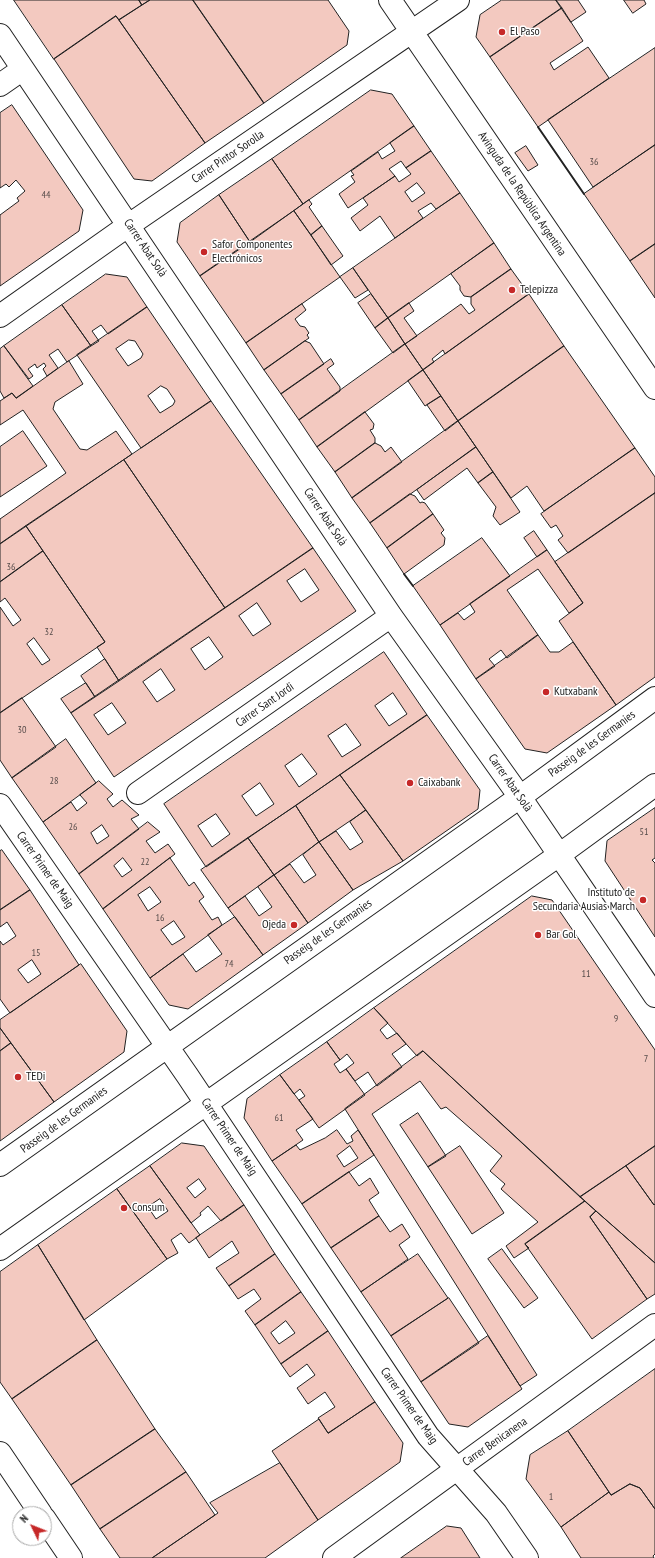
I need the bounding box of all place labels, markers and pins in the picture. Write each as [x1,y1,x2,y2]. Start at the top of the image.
place label: El Paso [510,25,540,39]
marker: El Paso [497,27,507,37]
place label: Safor Componentes Electrónicos [212,238,292,266]
marker: Safor Componentes Electrónicos [199,247,209,257]
place label: Telepizza [520,283,558,297]
marker: Telepizza [507,285,517,295]
place label: Kutxabank [554,685,598,699]
marker: Kutxabank [541,687,551,697]
place label: Caixabank [418,776,460,790]
marker: Caixabank [405,778,415,788]
place label: Instituto de Secundaria Ausias March [533,886,635,914]
marker: Instituto de Secundaria Ausias March [638,895,648,905]
place label: Ojeda [262,918,286,932]
marker: Ojeda [289,920,299,930]
place label: Bar Gol [546,928,576,942]
marker: Bar Gol [533,930,543,940]
place label: TEDi [26,1070,45,1084]
marker: TEDi [13,1072,23,1082]
place label: Consum [132,1201,165,1215]
marker: Consum [119,1203,129,1213]

